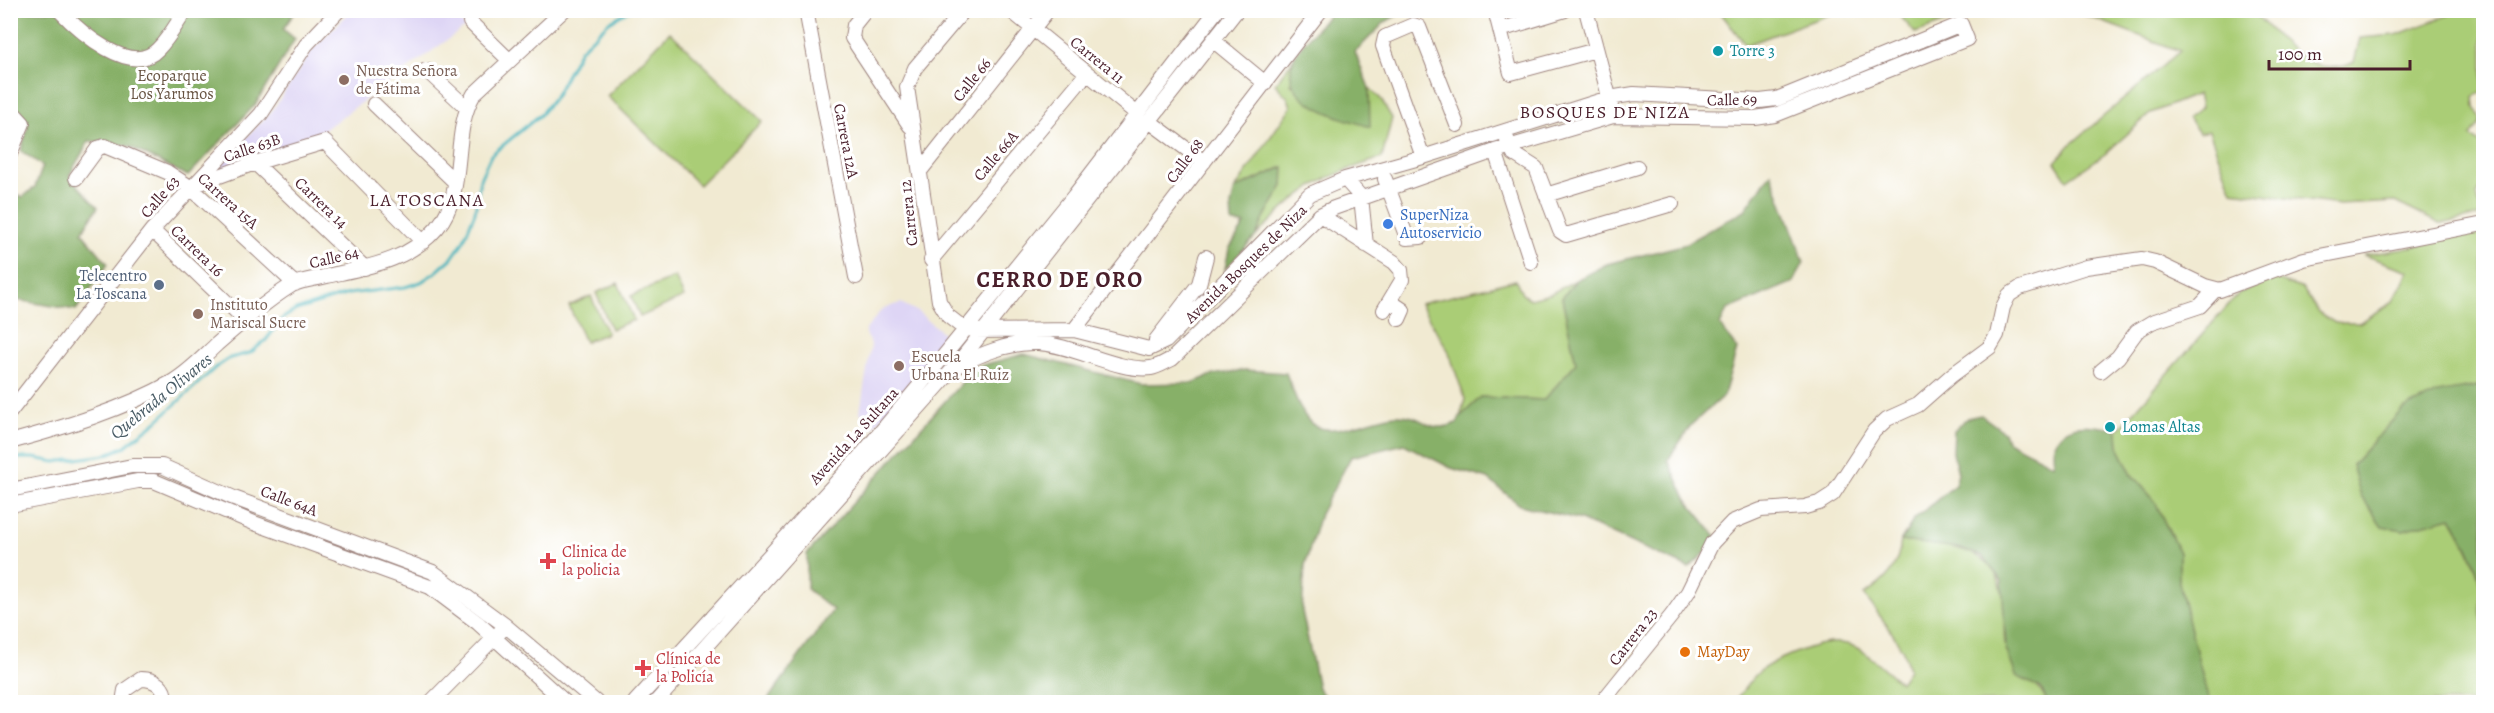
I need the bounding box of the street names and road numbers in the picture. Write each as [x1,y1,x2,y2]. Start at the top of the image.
street label: Carrera 11 [1065,31,1129,89]
street label: Calle 66 [948,53,996,107]
street label: Calle 69 [1707,89,1757,111]
street label: Carrera 12A [828,102,864,181]
street label: Calle 66A [968,126,1024,186]
street label: Calle 63B [220,128,284,168]
street label: Calle 68 [1161,134,1209,188]
street label: Carrera 15A [193,168,264,235]
street label: Calle 63 [135,171,185,223]
street label: Carrera 14 [290,172,352,234]
street label: Carrera 12 [895,178,923,247]
street label: Avenida Bosques de Niza [1179,199,1313,329]
street label: Carrera 16 [166,220,228,282]
street label: Calle 64 [307,242,361,274]
street label: Avenida La Sultana [804,382,904,490]
street label: Calle 64A [257,480,321,522]
street label: Carrera 23 [1604,604,1662,670]

